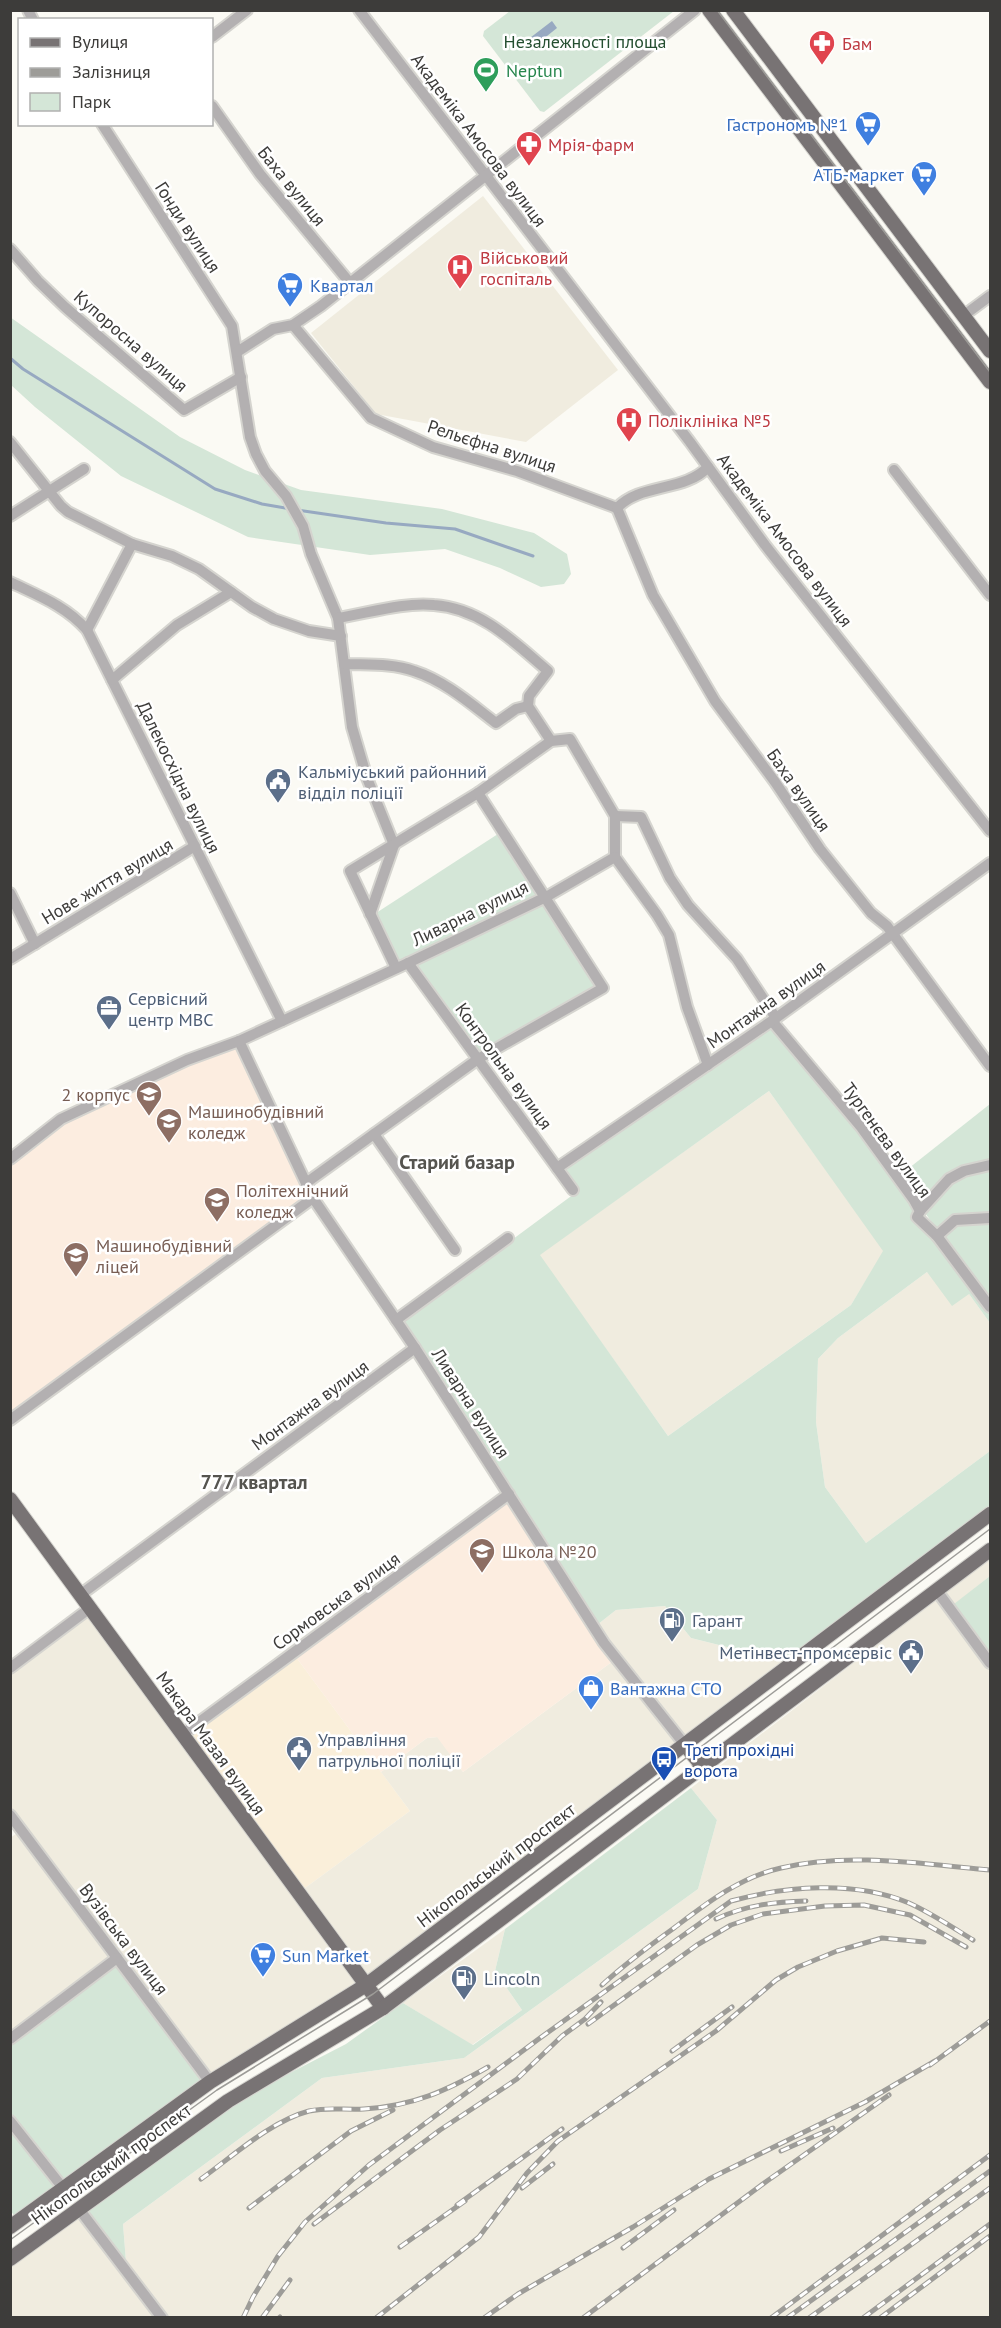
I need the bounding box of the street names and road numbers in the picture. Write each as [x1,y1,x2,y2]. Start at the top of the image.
street label: Академіка Амосова вулиця [406,49,552,231]
street label: Баха вулиця [253,141,331,231]
street label: Гонди вулиця [150,177,226,277]
street label: Купоросна вулиця [69,285,193,397]
street label: Рельєфна вулиця [425,414,559,478]
street label: Академіка Амосова вулиця [712,449,858,631]
street label: Далекосхідна вулиця [132,697,226,857]
street label: Баха вулиця [762,744,836,836]
street label: Нове життя вулиця [37,833,177,929]
street label: Ливарна вулиця [407,875,532,952]
street label: Монтажна вулиця [702,955,830,1053]
street label: Контрольна вулиця [450,998,558,1134]
street label: Тургенєва вулиця [838,1078,936,1202]
street label: Ливарна вулиця [426,1343,515,1462]
street label: Монтажна вулиця [247,1355,373,1455]
street label: Сормовська вулиця [268,1547,404,1655]
street label: Макара Мазая вулиця [151,1667,271,1819]
street label: Нікопольський проспект [412,1797,580,1932]
street label: Вузівська вулиця [75,1879,173,1999]
street label: Нікопольський проспект [26,2098,196,2230]

